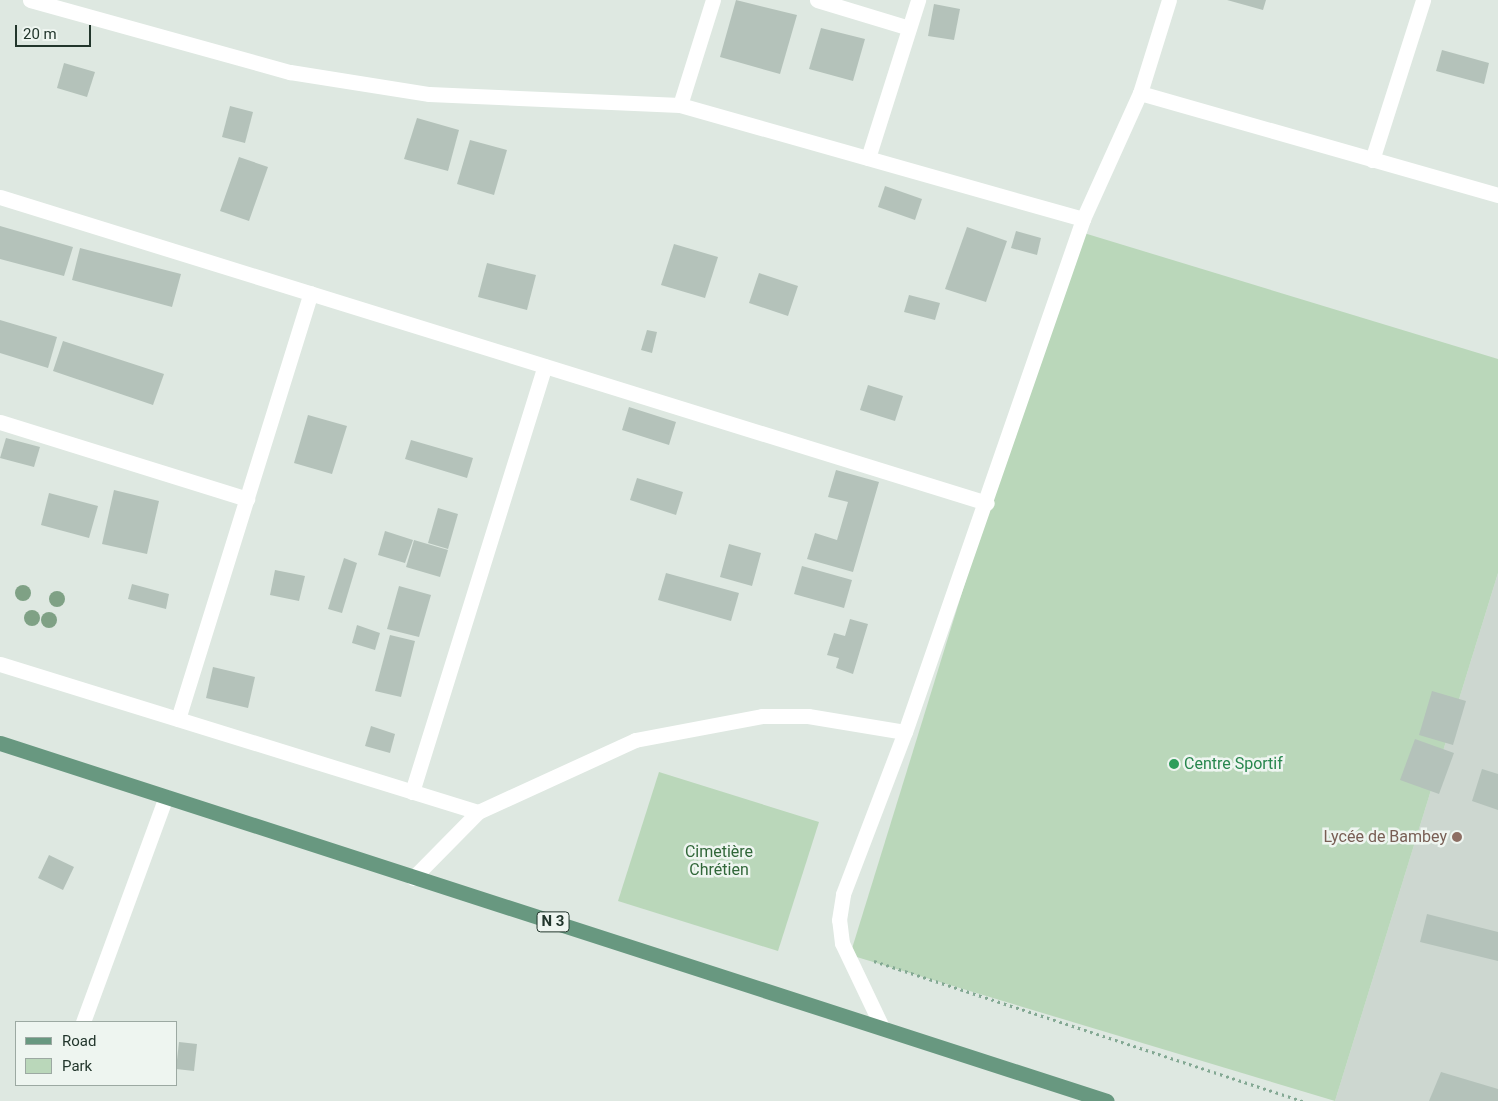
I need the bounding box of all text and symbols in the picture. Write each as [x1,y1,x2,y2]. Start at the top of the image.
scale bar [18,15,94,47]
text: 20 m [23,25,57,43]
place label: Centre Sportif [1184,754,1283,774]
marker: Centre Sportif [1168,758,1180,770]
place label: Lycée de Bambey [1324,827,1447,847]
marker: Lycée de Bambey [1451,831,1463,843]
park label: Cimetière Chrétien [685,842,753,880]
road number: N 3 [536,910,570,934]
legend [15,1021,178,1086]
text: Road [62,1032,96,1050]
text: Park [62,1057,92,1075]

